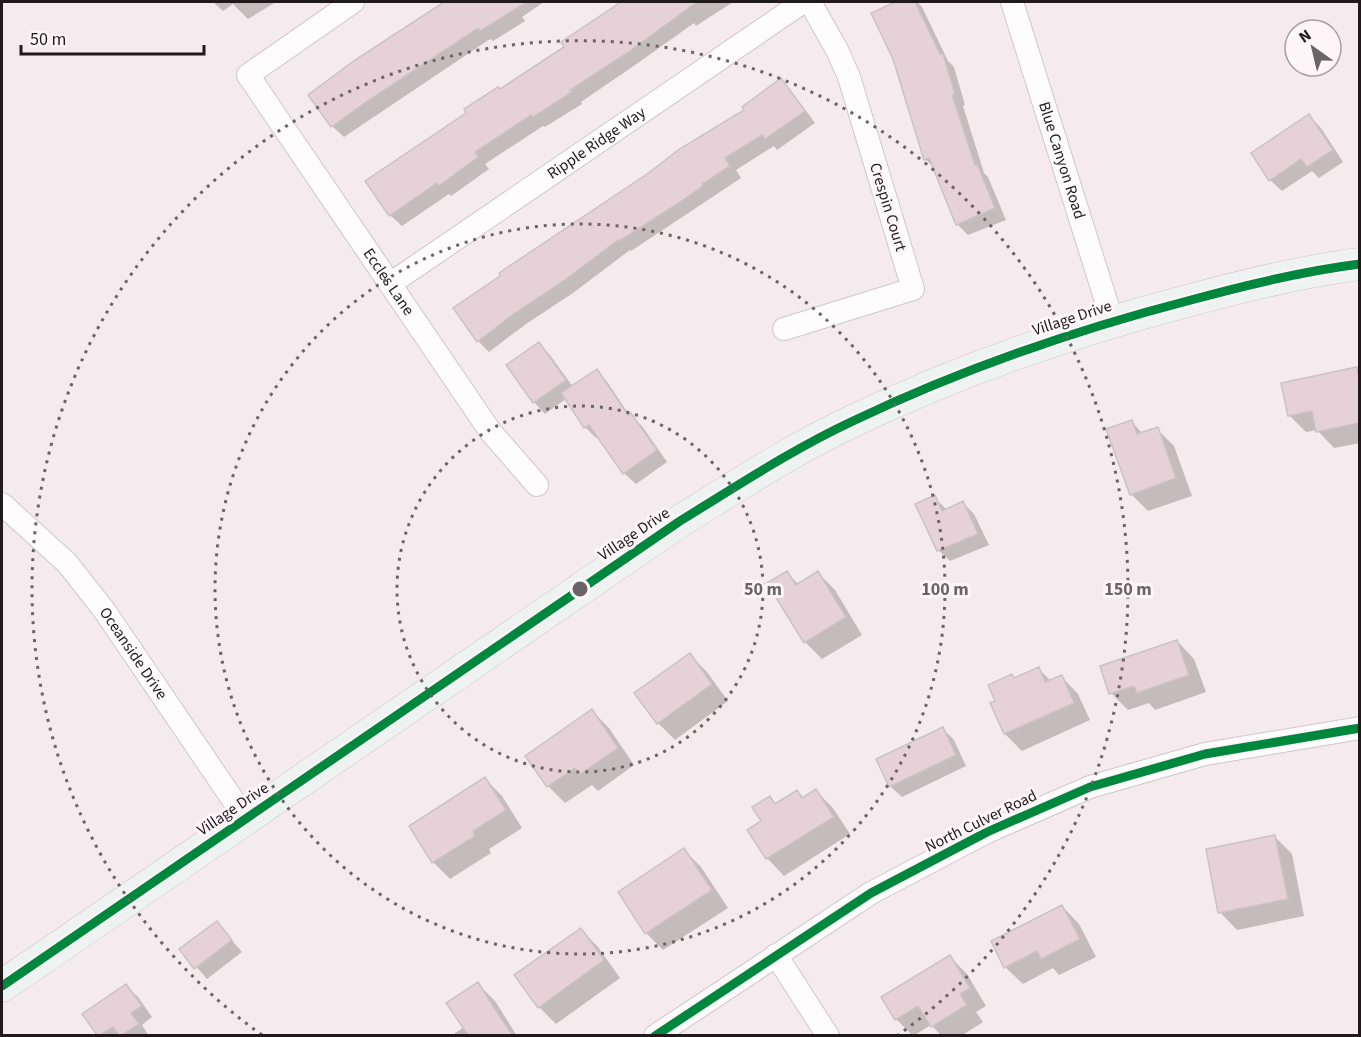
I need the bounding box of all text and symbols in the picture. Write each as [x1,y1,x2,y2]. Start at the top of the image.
scale bar [21,18,204,56]
north arrow [1283,18,1343,78]
text: N [1295,24,1316,48]
text: 50 m [30,27,66,52]
street label: Blue Canyon Road [1033,99,1091,222]
street label: Ripple Ridge Way [543,101,651,185]
street label: Crespin Court [864,160,912,254]
street label: Eccles Lane [358,244,419,320]
street label: Village Drive [1030,295,1114,341]
street label: Village Drive [594,502,674,566]
text: 50 m [744,577,782,602]
text: 100 m [921,577,969,602]
text: 150 m [1104,577,1152,602]
centre of rings [570,579,590,599]
street label: Oceanside Drive [94,603,173,704]
street label: Village Drive [193,777,273,841]
street label: North Culver Road [921,784,1041,858]

